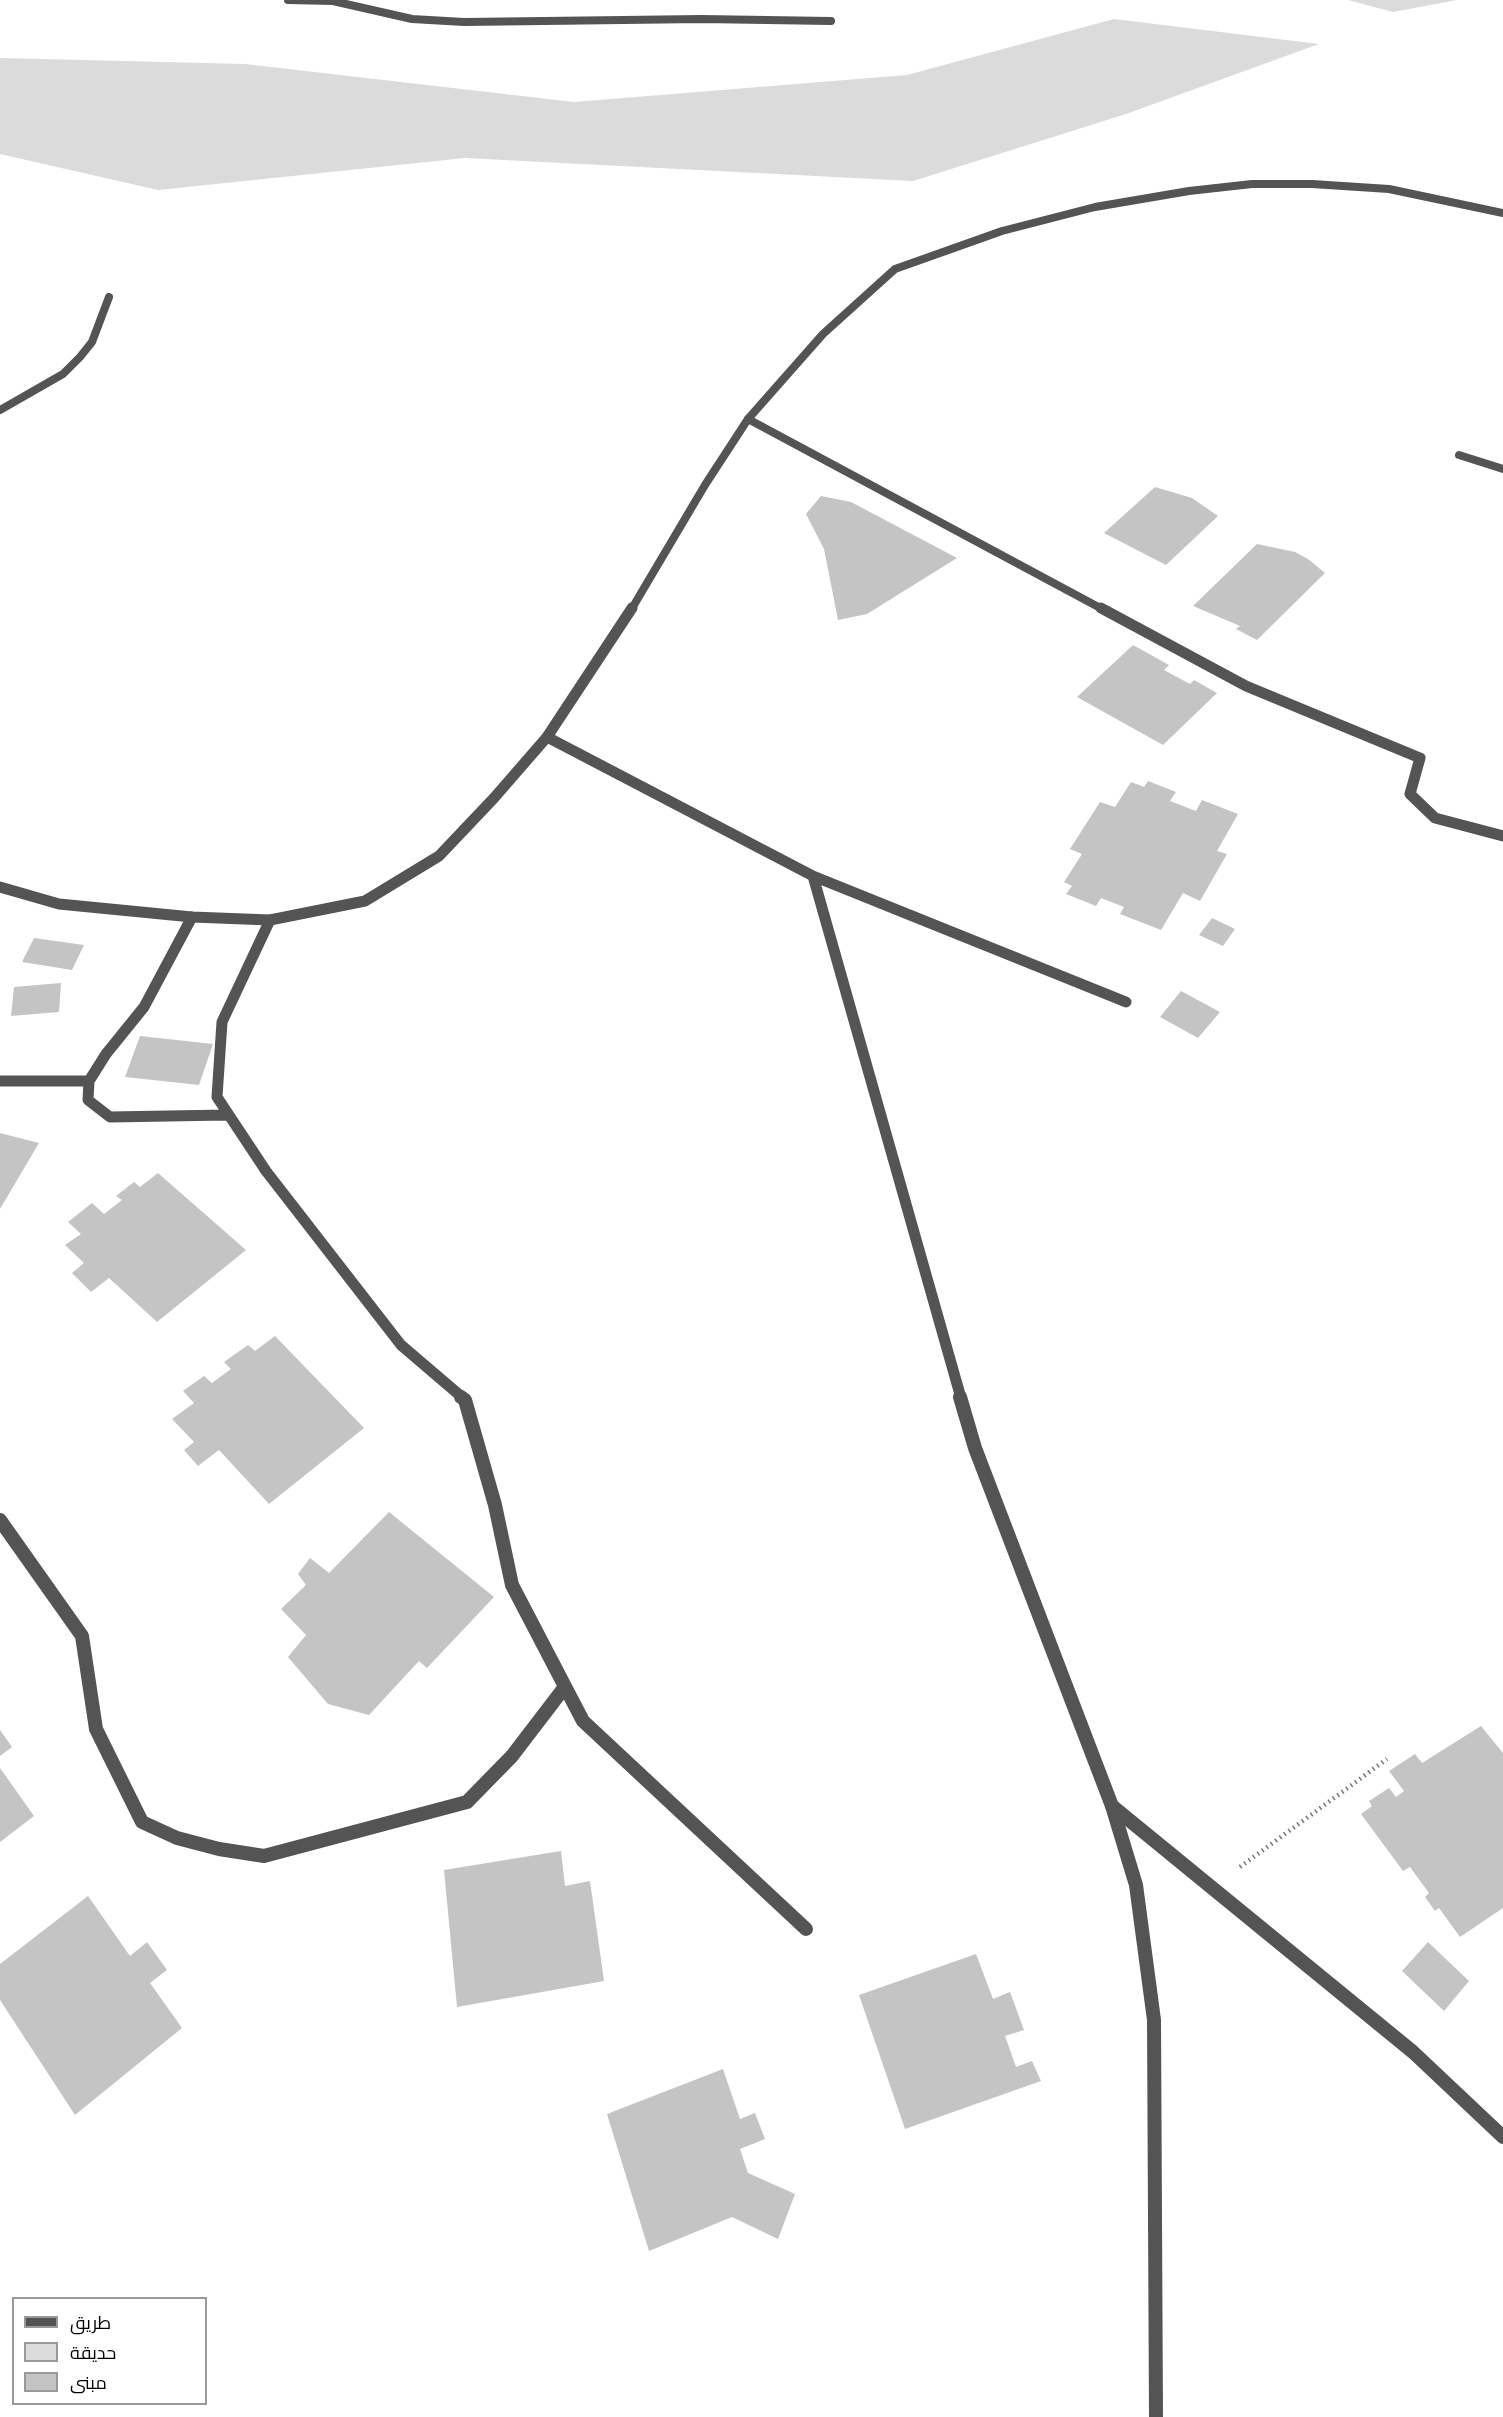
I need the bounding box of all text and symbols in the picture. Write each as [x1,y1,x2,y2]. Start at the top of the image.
legend [12,2297,207,2405]
text: طريق [70,2313,111,2333]
text: حديقة [70,2343,116,2363]
text: مبنى [70,2373,107,2393]

